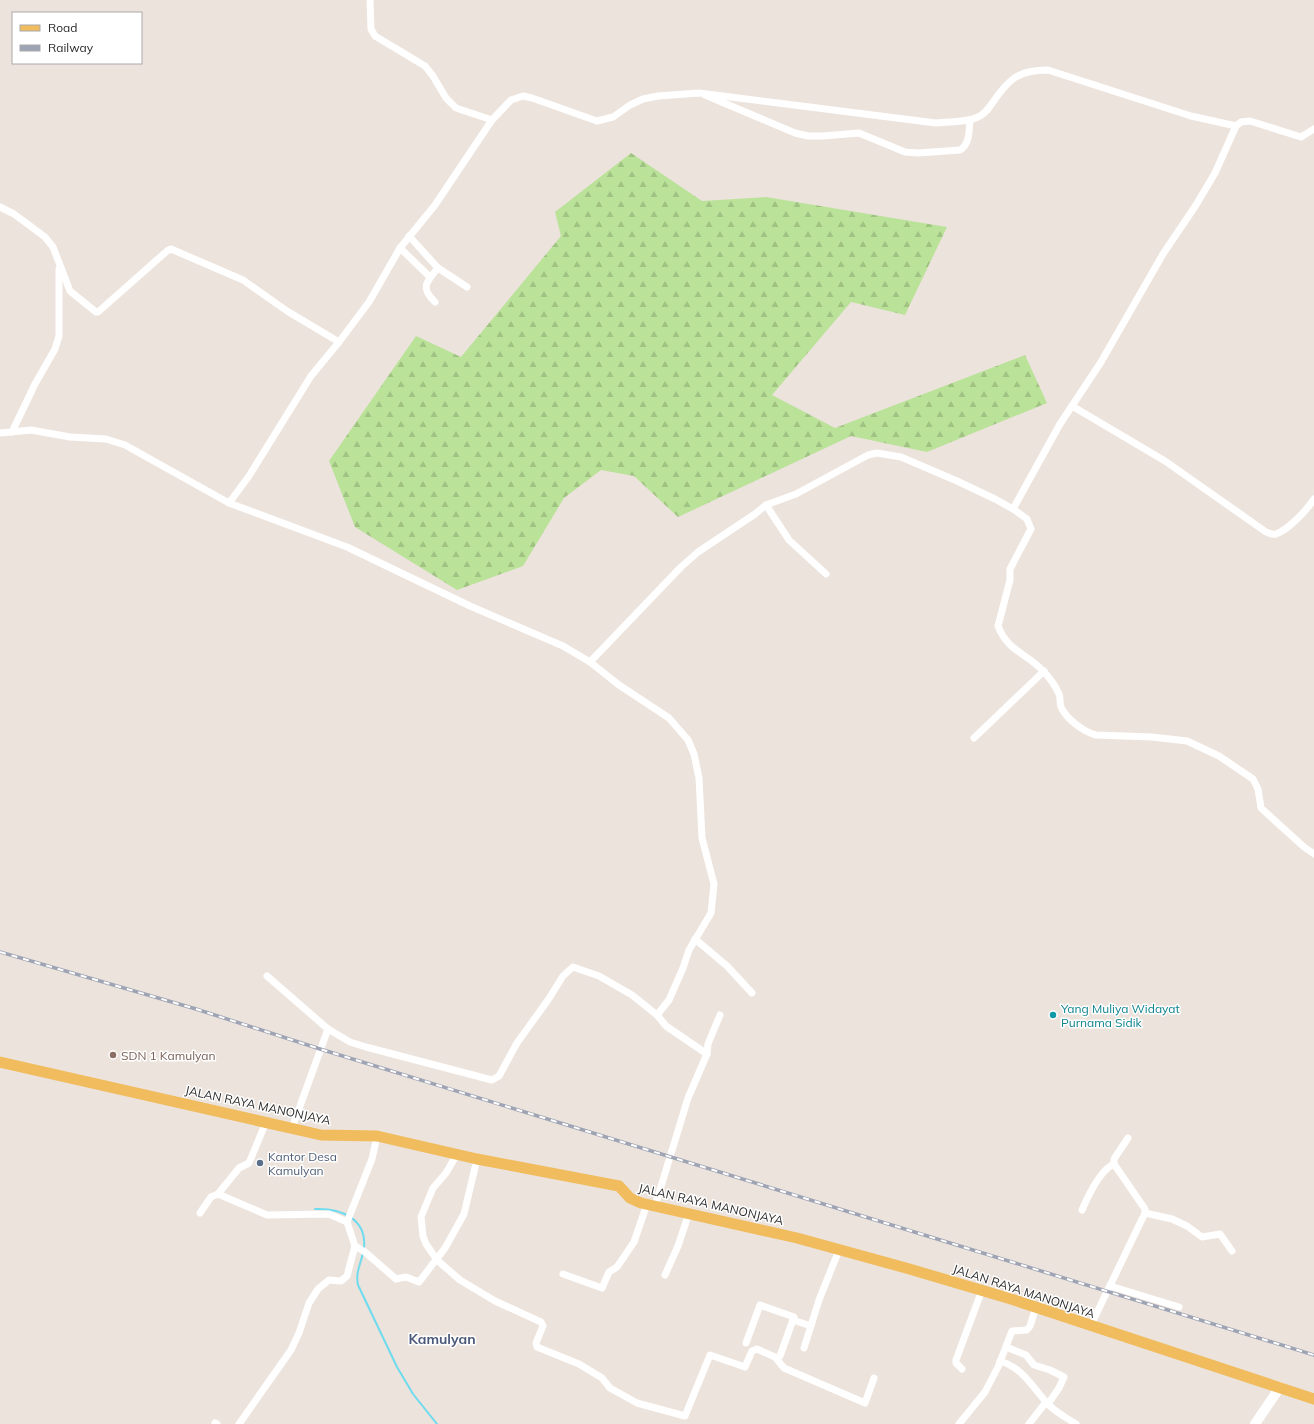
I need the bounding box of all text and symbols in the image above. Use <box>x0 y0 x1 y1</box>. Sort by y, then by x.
legend <box>12 12 142 64</box>
text: Road <box>48 20 77 35</box>
text: Railway <box>48 40 94 55</box>
place label: Yang Muliya Widayat Purnama Sidik <box>1060 1001 1180 1030</box>
marker: Yang Muliya Widayat Purnama Sidik <box>1048 1010 1058 1020</box>
place label: SDN 1 Kamulyan <box>121 1048 215 1063</box>
marker: SDN 1 Kamulyan <box>108 1050 118 1060</box>
street label: JALAN RAYA MANONJAYA <box>184 1082 332 1128</box>
place label: Kantor Desa Kamulyan <box>268 1149 337 1178</box>
marker: Kantor Desa Kamulyan <box>255 1158 265 1168</box>
street label: JALAN RAYA MANONJAYA <box>637 1180 785 1228</box>
street label: JALAN RAYA MANONJAYA <box>951 1261 1097 1321</box>
district label: Kamulyan <box>408 1330 476 1348</box>

